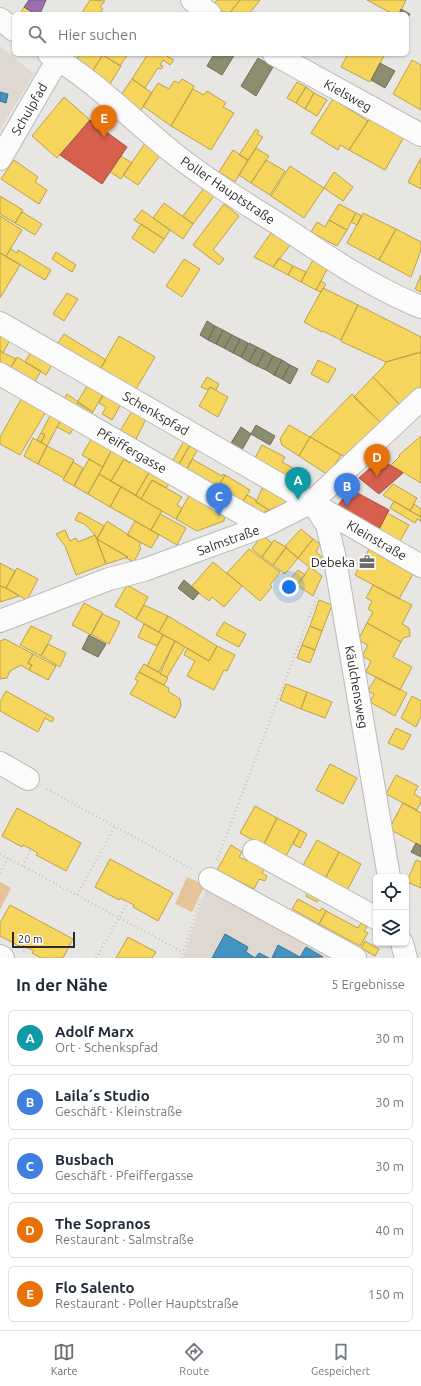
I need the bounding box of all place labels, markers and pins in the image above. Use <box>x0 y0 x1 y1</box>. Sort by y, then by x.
pin: E <box>91 105 117 138</box>
pin: D <box>364 444 390 477</box>
pin: A <box>285 467 311 500</box>
pin: B <box>334 473 360 506</box>
pin: C <box>206 483 232 516</box>
office icon: Debeka <box>358 553 376 571</box>
place label: Debeka <box>311 555 355 569</box>

